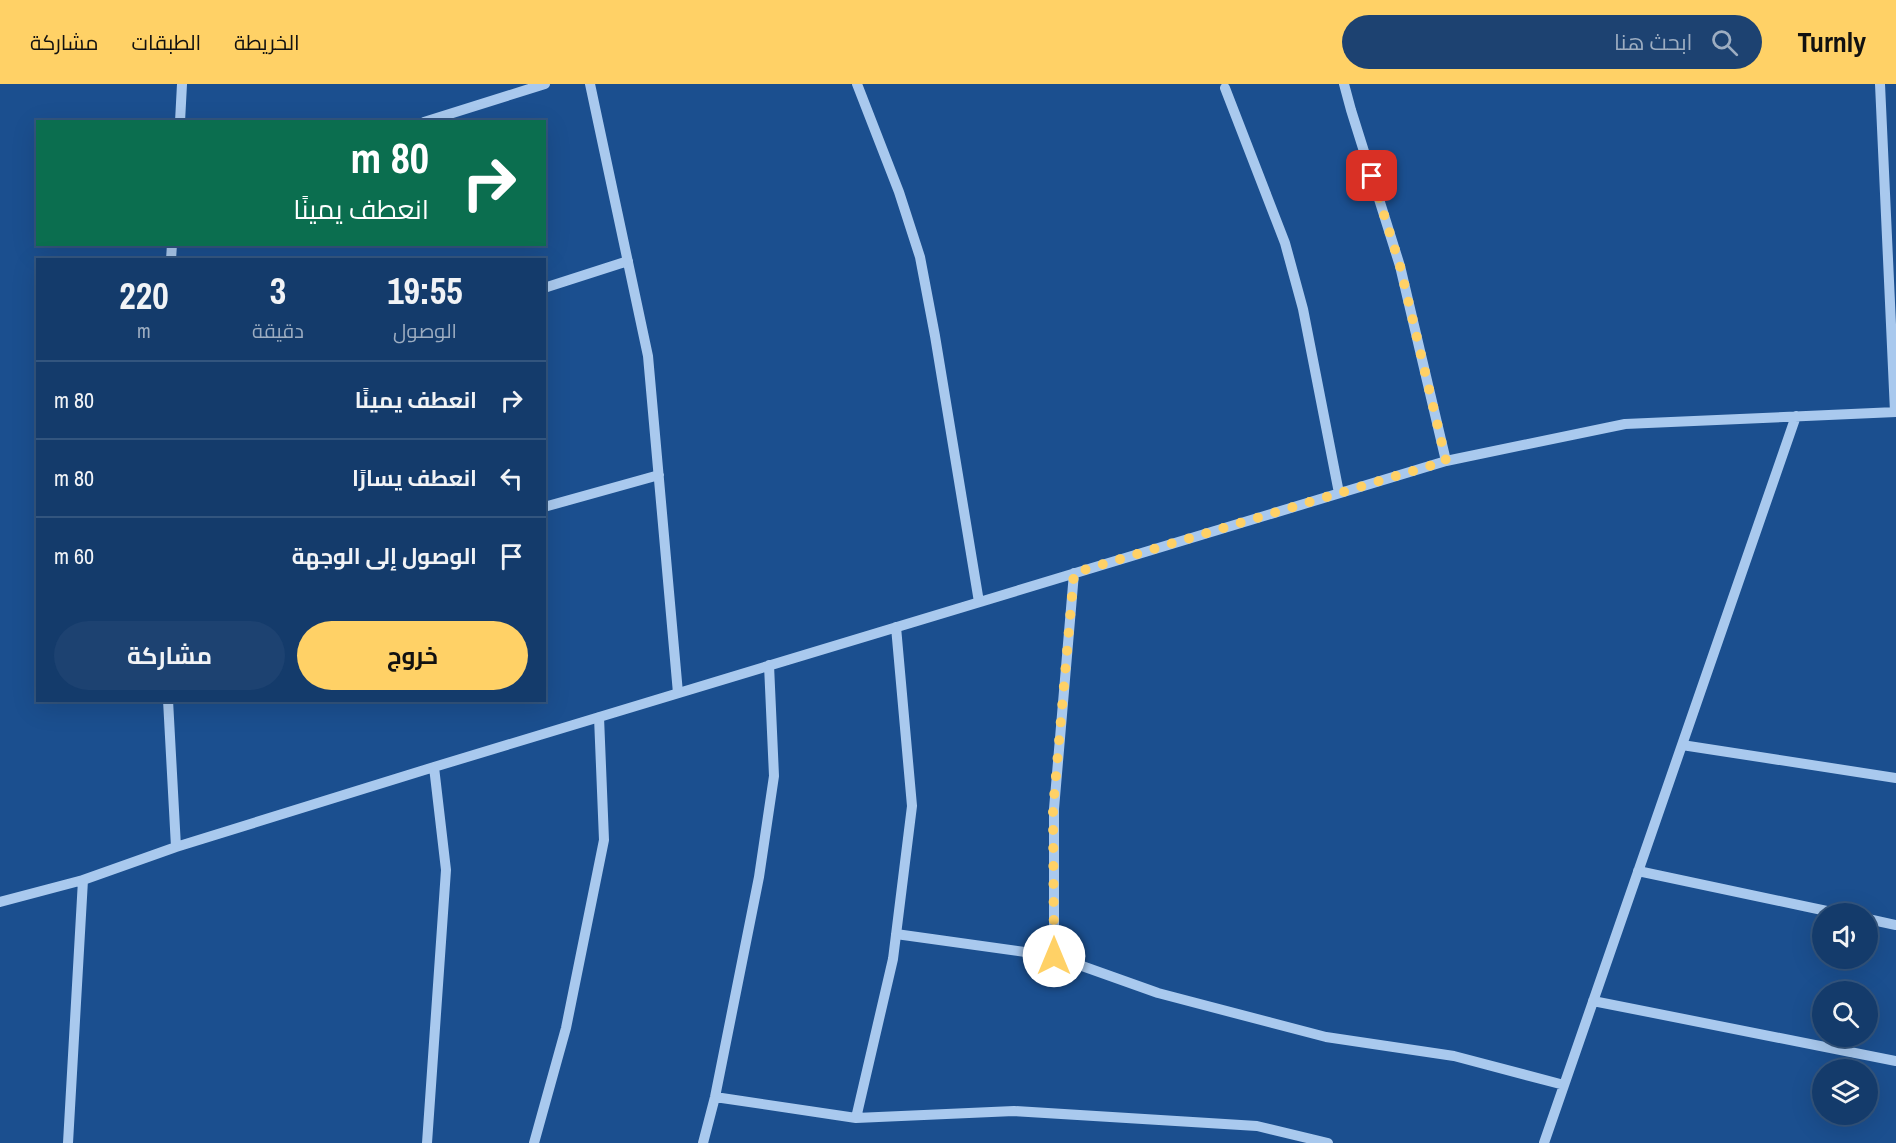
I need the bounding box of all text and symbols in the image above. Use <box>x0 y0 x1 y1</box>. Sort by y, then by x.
search box <box>1342 15 1762 69</box>
text: Turnly <box>1798 23 1866 61</box>
icon: search <box>1708 26 1741 59</box>
text: ابحث هنا <box>1614 27 1693 57</box>
text: مشاركة <box>30 28 99 57</box>
text: الطبقات <box>132 28 201 57</box>
text: الخريطة <box>234 28 300 57</box>
text: 80 m <box>350 130 429 186</box>
icon: right <box>450 144 528 222</box>
pin <box>1346 150 1397 201</box>
icon: arrive <box>1355 159 1388 192</box>
text: انعطف يمينًا <box>293 191 429 227</box>
text: 3 <box>270 267 286 315</box>
text: 19:55 <box>387 267 463 315</box>
text: 220 <box>119 272 169 320</box>
text: m <box>137 317 151 344</box>
text: دقيقة <box>252 317 304 344</box>
text: الوصول <box>393 317 457 344</box>
icon: right <box>495 384 528 417</box>
text: 80 m <box>54 385 94 415</box>
text: انعطف يمينًا <box>355 385 477 415</box>
icon: left <box>495 462 528 495</box>
text: 80 m <box>54 463 94 493</box>
text: انعطف يسارًا <box>352 463 477 493</box>
icon: arrive <box>495 540 528 573</box>
text: 60 m <box>54 541 94 571</box>
text: الوصول إلى الوجهة <box>292 541 477 571</box>
button: مشاركة <box>54 621 285 690</box>
button: خروج <box>297 621 528 690</box>
map controls <box>1812 903 1878 1125</box>
button: sound <box>1812 903 1878 969</box>
position arrow <box>1022 924 1086 988</box>
button: search <box>1812 981 1878 1047</box>
button: layers <box>1812 1059 1878 1125</box>

